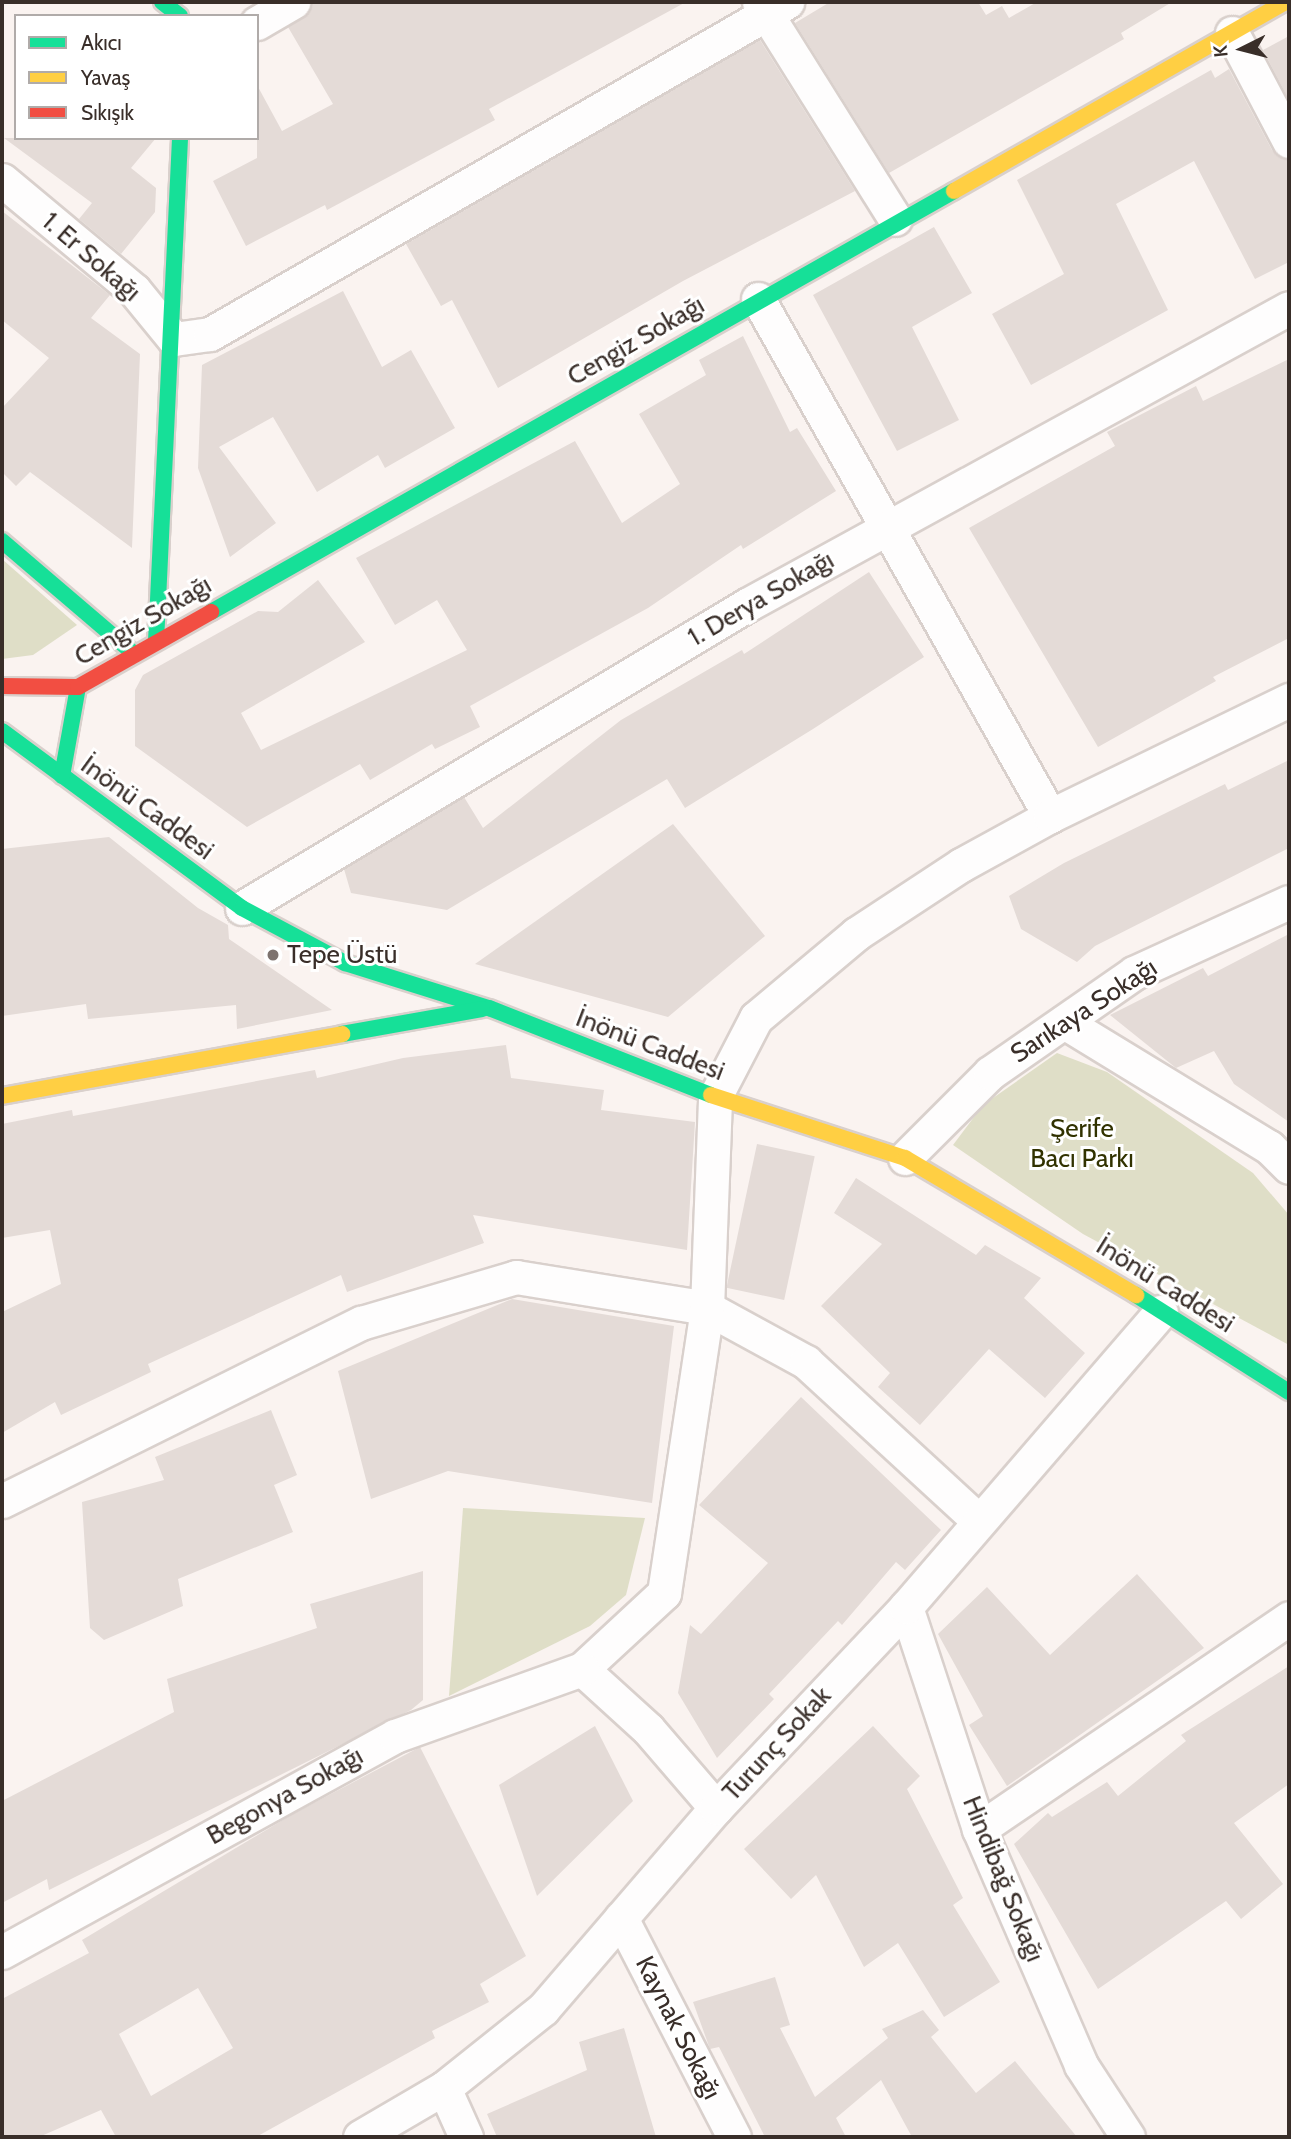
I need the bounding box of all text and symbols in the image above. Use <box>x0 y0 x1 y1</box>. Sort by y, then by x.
legend <box>14 14 259 140</box>
north arrow <box>1207 14 1277 84</box>
text: Akıcı <box>81 30 122 55</box>
text: K <box>1209 44 1233 58</box>
text: Yavaş <box>81 65 130 90</box>
text: Sıkışık <box>81 100 134 125</box>
street label: 1. Er Sokağı <box>36 206 146 308</box>
street label: Cengiz Sokağı <box>562 289 710 393</box>
street label: 1. Derya Sokağı <box>683 545 839 653</box>
street label: Cengiz Sokağı <box>69 569 217 673</box>
street label: İnönü Caddesi <box>75 749 219 867</box>
place label: Tepe Üstü <box>287 939 397 971</box>
marker: Tepe Üstü <box>265 947 281 963</box>
street label: Sarıkaya Sokağı <box>1005 952 1163 1070</box>
street label: İnönü Caddesi <box>571 1002 729 1088</box>
park label: Şerife Bacı Parkı <box>1030 1113 1134 1174</box>
street label: İnönü Caddesi <box>1090 1230 1240 1340</box>
street label: Turunç Sokak <box>716 1681 838 1807</box>
street label: Begonya Sokağı <box>202 1740 368 1852</box>
street label: Hindibağ Sokağı <box>956 1792 1050 1966</box>
street label: Kaynak Sokağı <box>629 1951 727 2105</box>

